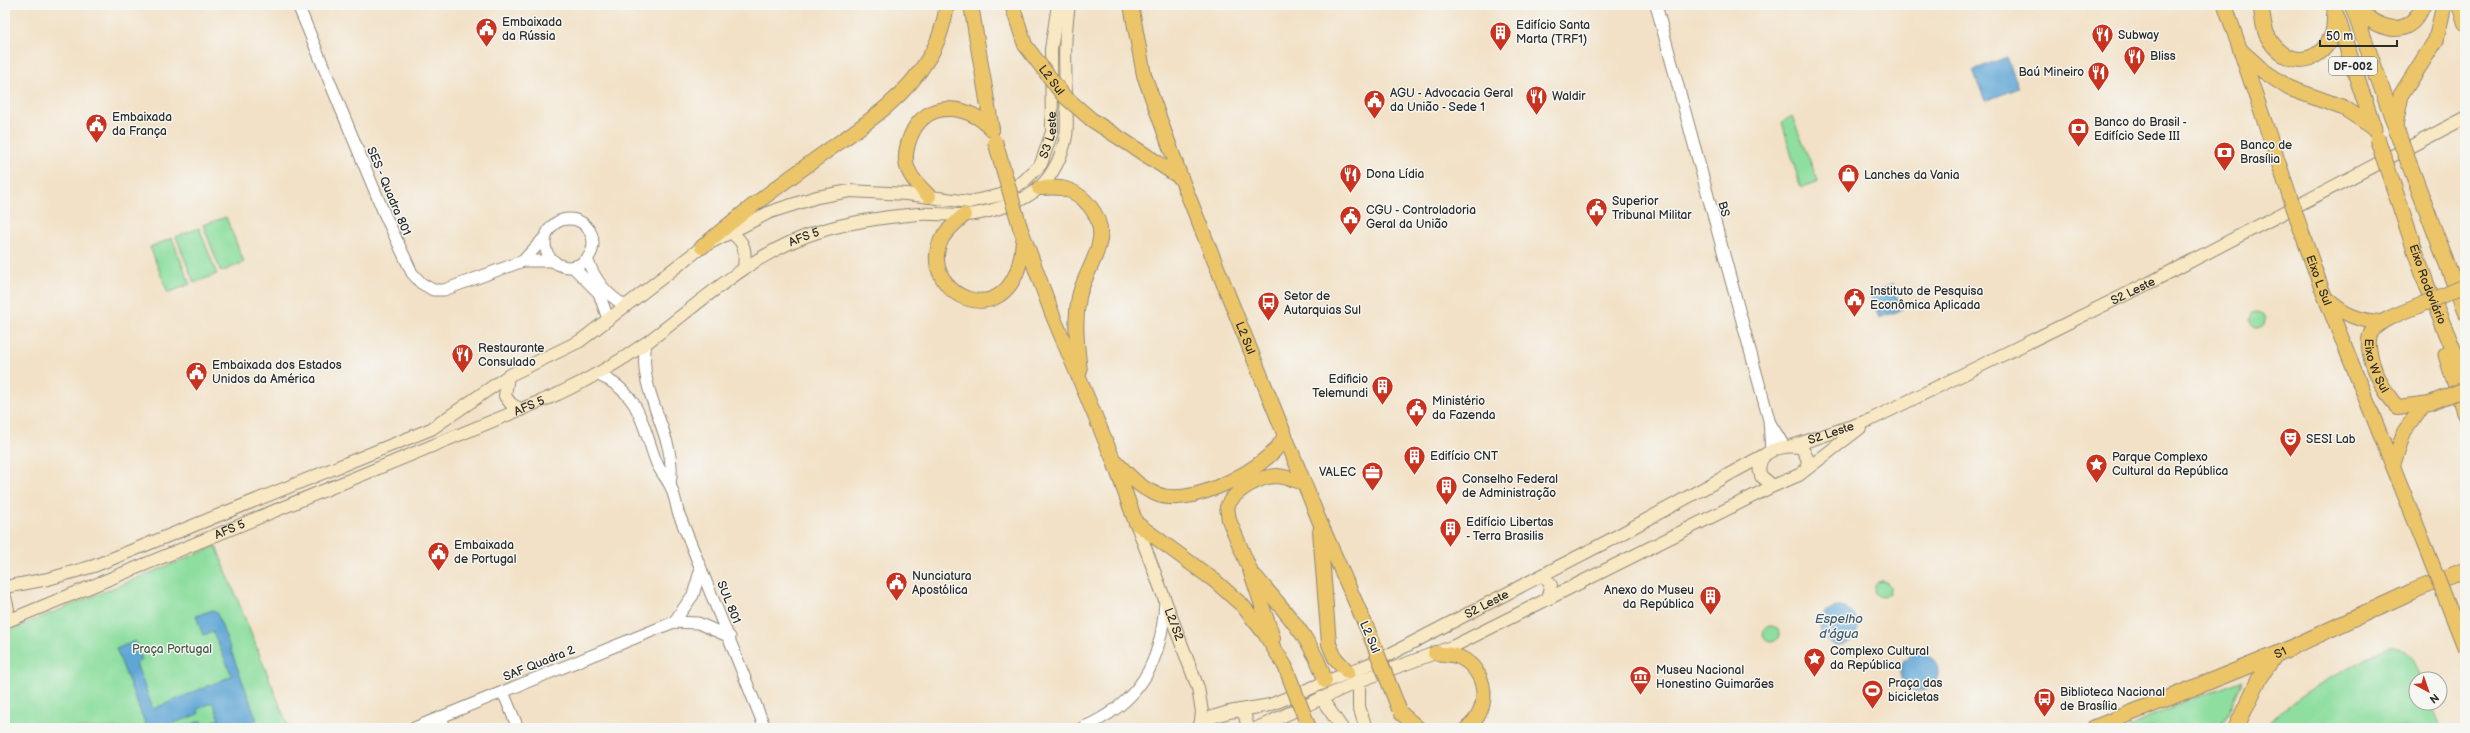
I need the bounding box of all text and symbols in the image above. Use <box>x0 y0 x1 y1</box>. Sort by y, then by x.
place label: Embaixada da Rússia <box>502 15 562 44</box>
public building icon: Embaixada da Rússia <box>474 16 500 49</box>
place label: Edifício Santa Marta (TRF1) <box>1516 18 1590 47</box>
building icon: Edifício Santa Marta (TRF1) <box>1488 19 1514 52</box>
restaurant icon: Subway <box>2089 22 2115 55</box>
scale bar <box>2320 22 2397 48</box>
place label: Subway <box>2118 28 2159 43</box>
text: 50 m <box>2326 29 2353 44</box>
restaurant icon: Bliss <box>2121 43 2147 76</box>
place label: Bliss <box>2150 49 2176 64</box>
road number: DF-002 <box>2329 57 2377 75</box>
restaurant icon: Baú Mineiro <box>2086 59 2112 92</box>
street label: L2 Sul <box>1035 62 1067 98</box>
place label: Baú Mineiro <box>2018 65 2084 80</box>
restaurant icon: Waldir <box>1524 83 1550 116</box>
place label: AGU - Advocacia Geral da União - Sede 1 <box>1390 86 1513 115</box>
public building icon: AGU - Advocacia Geral da União - Sede 1 <box>1361 87 1387 120</box>
place label: Waldir <box>1552 89 1586 104</box>
place label: Embaixada da França <box>112 110 172 139</box>
public building icon: Embaixada da França <box>83 111 109 144</box>
street label: S3 Leste <box>1036 111 1060 160</box>
place label: Banco do Brasil - Edifício Sede III <box>2094 115 2187 144</box>
bank icon: Banco do Brasil - Edifício Sede III <box>2065 116 2091 149</box>
place label: Banco de Brasília <box>2240 138 2292 167</box>
bank icon: Banco de Brasília <box>2211 139 2237 172</box>
street label: SES - Quadra 801 <box>363 145 414 238</box>
restaurant icon: Dona Lídia <box>1338 161 1364 194</box>
shop icon: Lanches da Vania <box>1836 162 1862 195</box>
place label: Dona Lídia <box>1366 167 1425 182</box>
place label: Lanches da Vania <box>1864 168 1960 183</box>
place label: Superior Tribunal Militar <box>1612 194 1692 223</box>
public building icon: Superior Tribunal Militar <box>1584 195 1610 228</box>
street label: BS <box>1714 200 1733 219</box>
place label: CGU - Controladoria Geral da União <box>1366 203 1476 232</box>
public building icon: CGU - Controladoria Geral da União <box>1337 204 1363 237</box>
street label: AFS 5 <box>786 225 821 250</box>
street label: Eixo Rodoviário <box>2406 242 2449 327</box>
street label: Eixo L Sul <box>2302 253 2335 308</box>
street label: S2 Leste <box>2108 274 2158 309</box>
place label: Instituto de Pesquisa Econômica Aplicada <box>1870 284 1983 313</box>
public building icon: Instituto de Pesquisa Econômica Aplicada <box>1842 285 1868 318</box>
place label: Setor de Autarquias Sul <box>1284 289 1361 318</box>
bus stop icon: Setor de Autarquias Sul <box>1256 290 1282 323</box>
street label: L2 Sul <box>1232 320 1258 356</box>
street label: Eixo W Sul <box>2361 338 2392 396</box>
place label: Restaurante Consulado <box>478 341 544 370</box>
restaurant icon: Restaurante Consulado <box>449 342 475 375</box>
place label: Embaixada dos Estados Unidos da América <box>212 358 342 387</box>
public building icon: Embaixada dos Estados Unidos da América <box>184 359 210 392</box>
place label: Edificio Telemundi <box>1312 372 1368 401</box>
building icon: Edificio Telemundi <box>1370 373 1396 406</box>
street label: AFS 5 <box>512 393 547 419</box>
place label: Ministério da Fazenda <box>1432 394 1496 423</box>
public building icon: Ministério da Fazenda <box>1404 395 1430 428</box>
street label: S2 Leste <box>1806 419 1856 448</box>
theatre icon: SESI Lab <box>2277 426 2303 459</box>
place label: SESI Lab <box>2306 432 2356 447</box>
building icon: Edifício CNT <box>1402 443 1428 476</box>
place label: Edifício CNT <box>1430 449 1499 464</box>
place label: Parque Complexo Cultural da República <box>2112 450 2229 479</box>
place icon: Parque Complexo Cultural da República <box>2084 451 2110 484</box>
office icon: VALEC <box>1359 459 1385 492</box>
place label: VALEC <box>1319 465 1356 480</box>
place label: Conselho Federal de Administração <box>1462 472 1558 501</box>
building icon: Conselho Federal de Administração <box>1434 473 1460 506</box>
place label: Edifício Libertas - Terra Brasilis <box>1466 515 1554 544</box>
building icon: Edifício Libertas - Terra Brasilis <box>1437 516 1463 549</box>
street label: AFS 5 <box>212 517 248 543</box>
place label: Embaixada de Portugal <box>454 538 516 567</box>
public building icon: Embaixada de Portugal <box>425 539 451 572</box>
place label: Nunciatura Apostólica <box>912 569 972 598</box>
public building icon: Nunciatura Apostólica <box>884 570 910 603</box>
street label: SUL 801 <box>713 579 744 626</box>
place label: Anexo do Museu da República <box>1604 583 1694 612</box>
building icon: Anexo do Museu da República <box>1697 584 1723 617</box>
street label: S2 Leste <box>1462 587 1511 622</box>
street label: L2/S2 <box>1161 606 1186 643</box>
water label: Espelho d'água <box>1815 611 1863 642</box>
street label: L2 Sul <box>1356 619 1383 656</box>
park label: Praça Portugal <box>132 642 212 657</box>
street label: SAF Quadra 2 <box>501 642 577 685</box>
place label: Complexo Cultural da República <box>1830 644 1929 673</box>
street label: S1 <box>2272 644 2289 662</box>
place icon: Complexo Cultural da República <box>1802 645 1828 678</box>
place label: Museu Nacional Honestino Guimarães <box>1656 663 1774 692</box>
museum icon: Museu Nacional Honestino Guimarães <box>1627 664 1653 697</box>
north arrow <box>2408 671 2448 711</box>
place label: Praça das bicicletas <box>1888 676 1943 705</box>
sports icon: Praça das bicicletas <box>1859 677 1885 710</box>
place label: Biblioteca Nacional de Brasília <box>2060 685 2165 714</box>
bus stop icon: Biblioteca Nacional de Brasília <box>2031 686 2057 719</box>
text: N <box>2427 691 2441 706</box>

